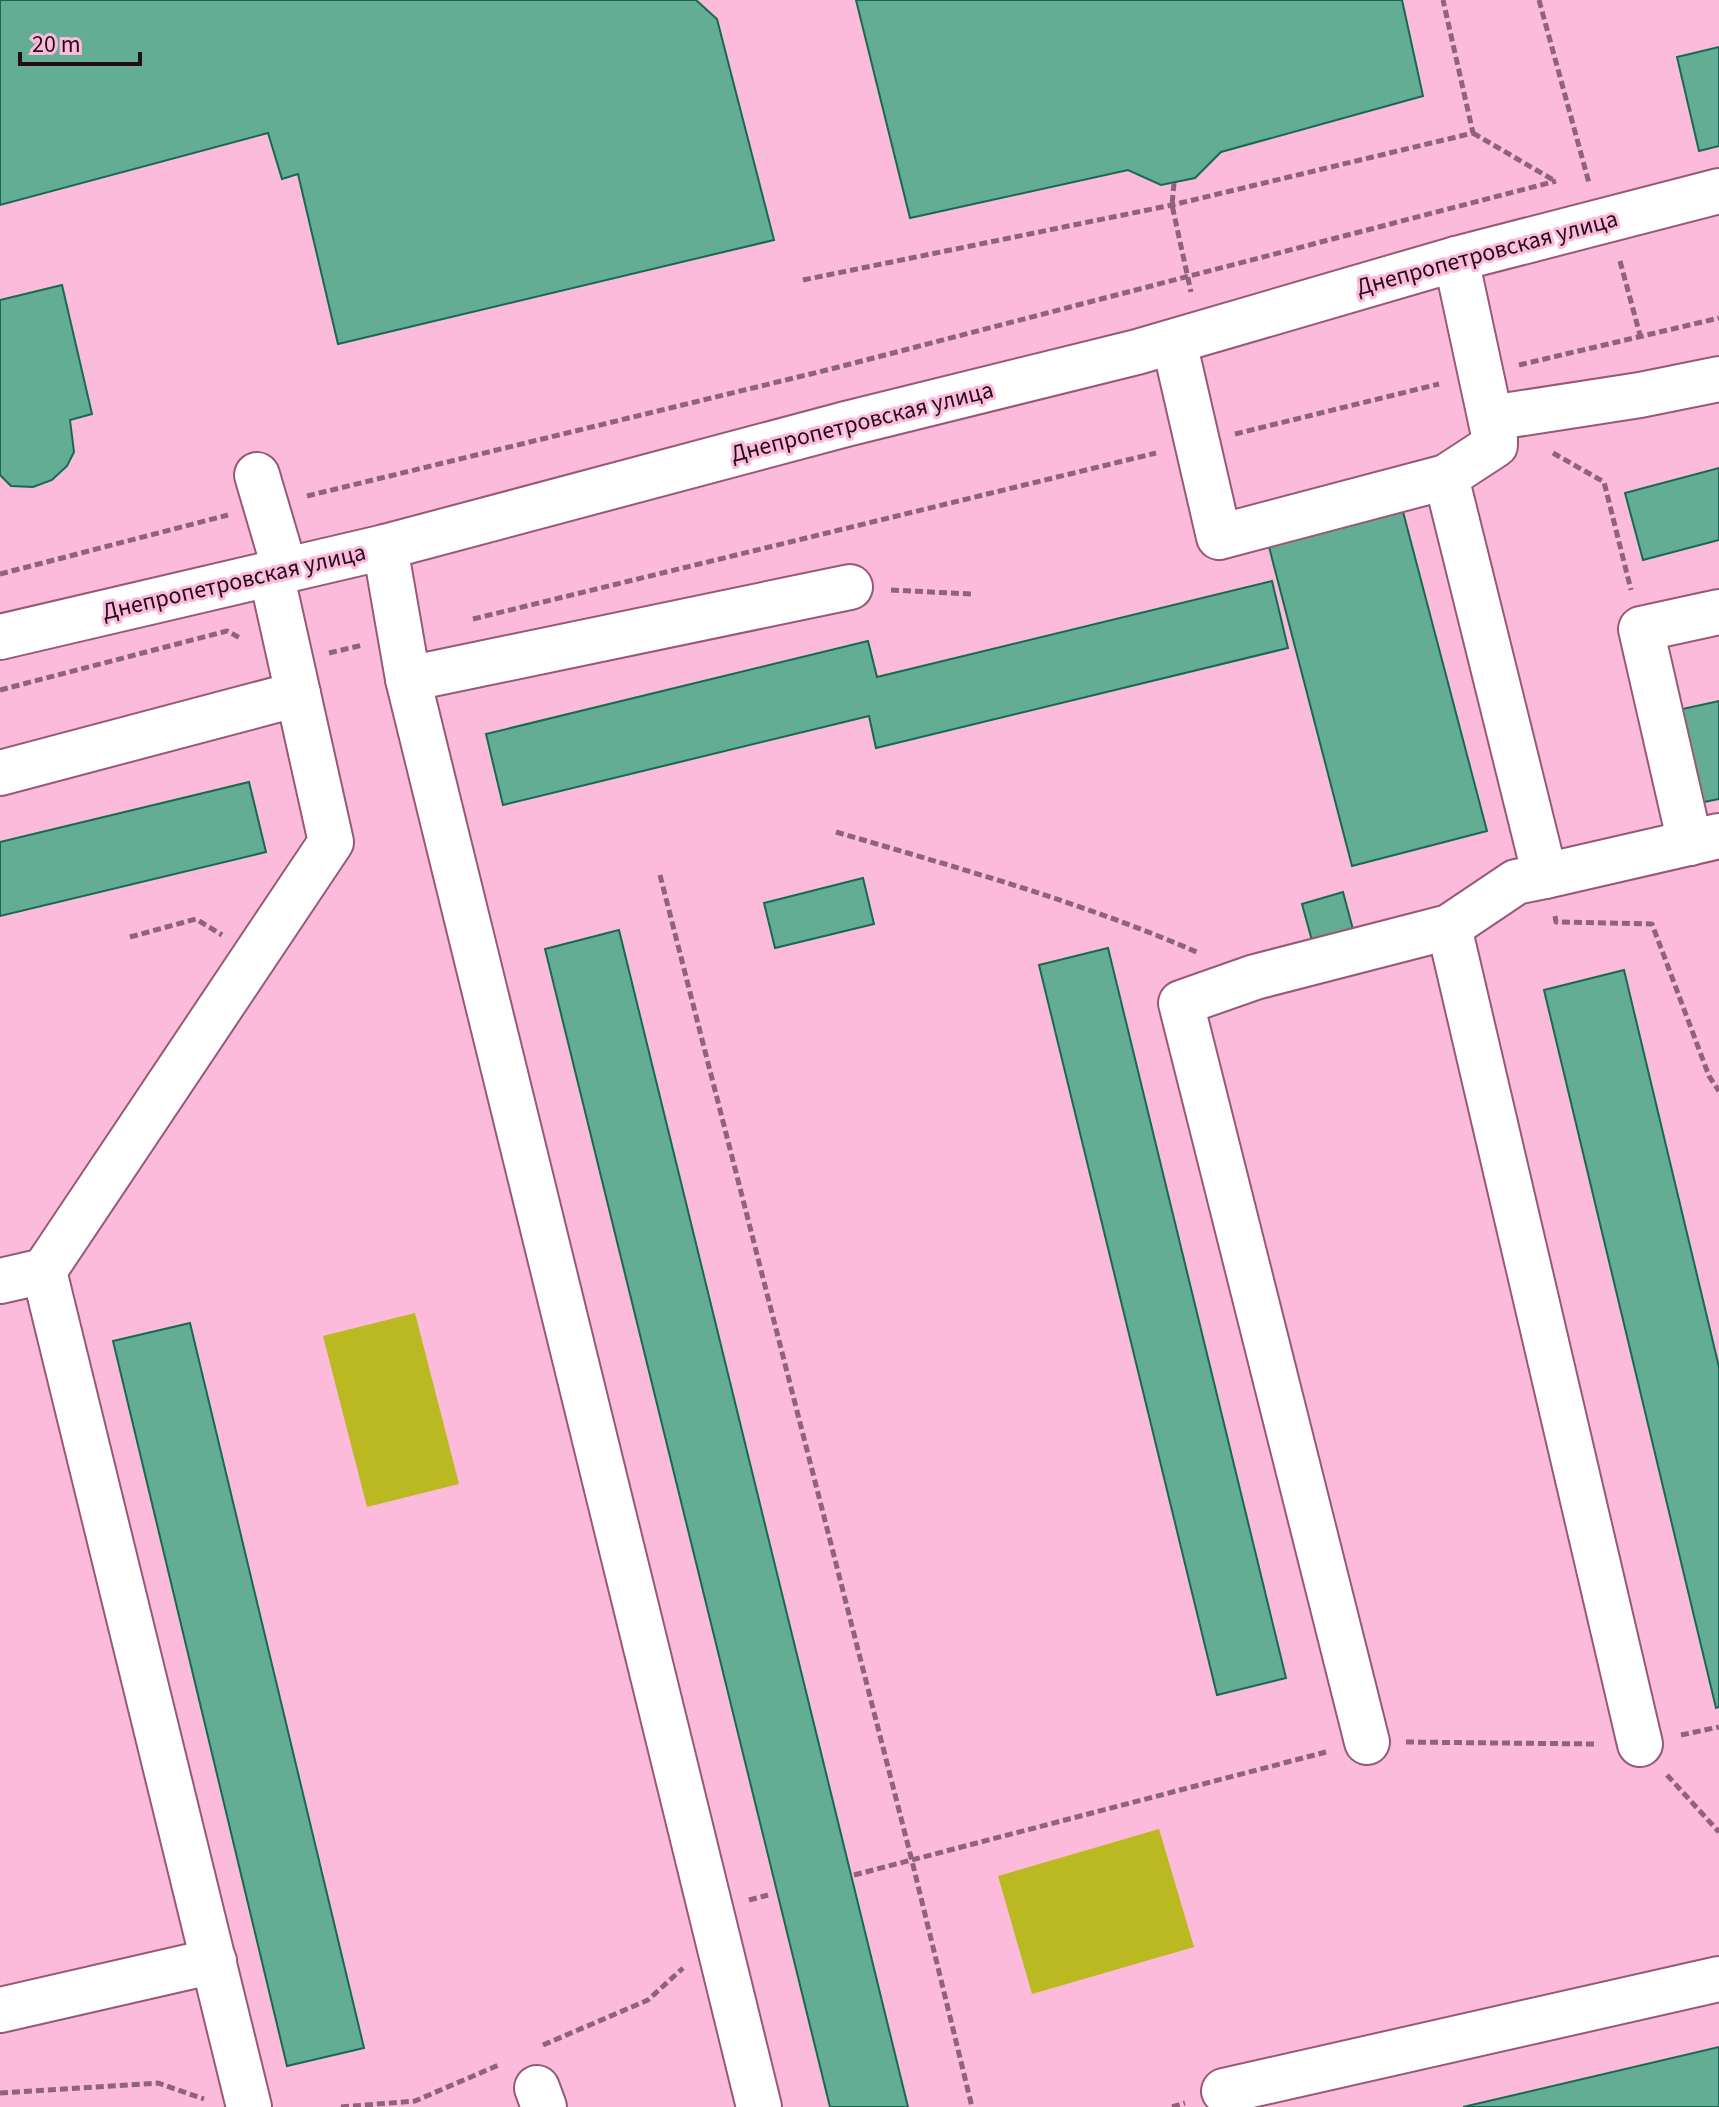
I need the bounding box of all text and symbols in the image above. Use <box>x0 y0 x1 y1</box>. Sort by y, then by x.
scale bar <box>20 16 140 66</box>
text: 20 m <box>32 27 81 62</box>
street label: Днепропетровская улица <box>1352 201 1622 305</box>
street label: Днепропетровская улица <box>727 372 997 472</box>
street label: Днепропетровская улица <box>99 535 369 629</box>

